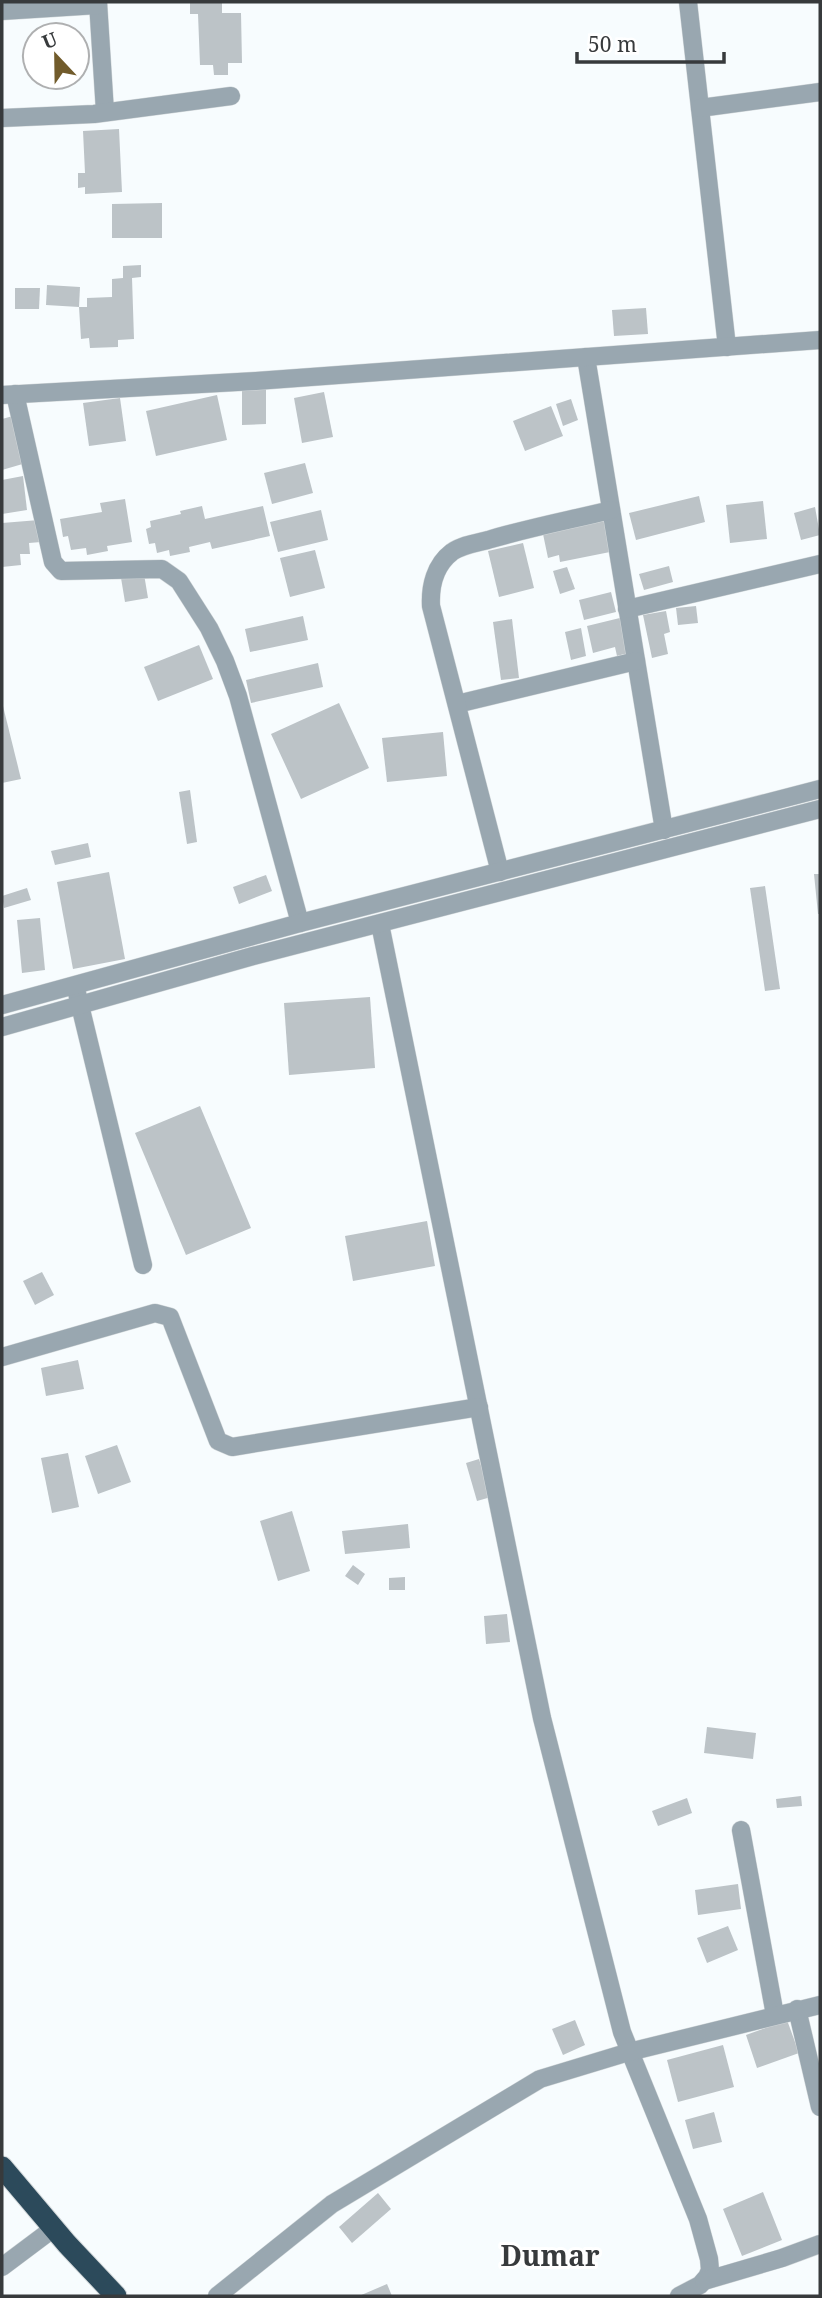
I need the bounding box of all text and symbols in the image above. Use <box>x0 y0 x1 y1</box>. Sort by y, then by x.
north arrow <box>21 21 91 91</box>
scale bar <box>577 21 724 65</box>
text: U <box>38 26 61 55</box>
text: 50 m <box>588 30 637 58</box>
district label: Dumar <box>500 2236 600 2274</box>

